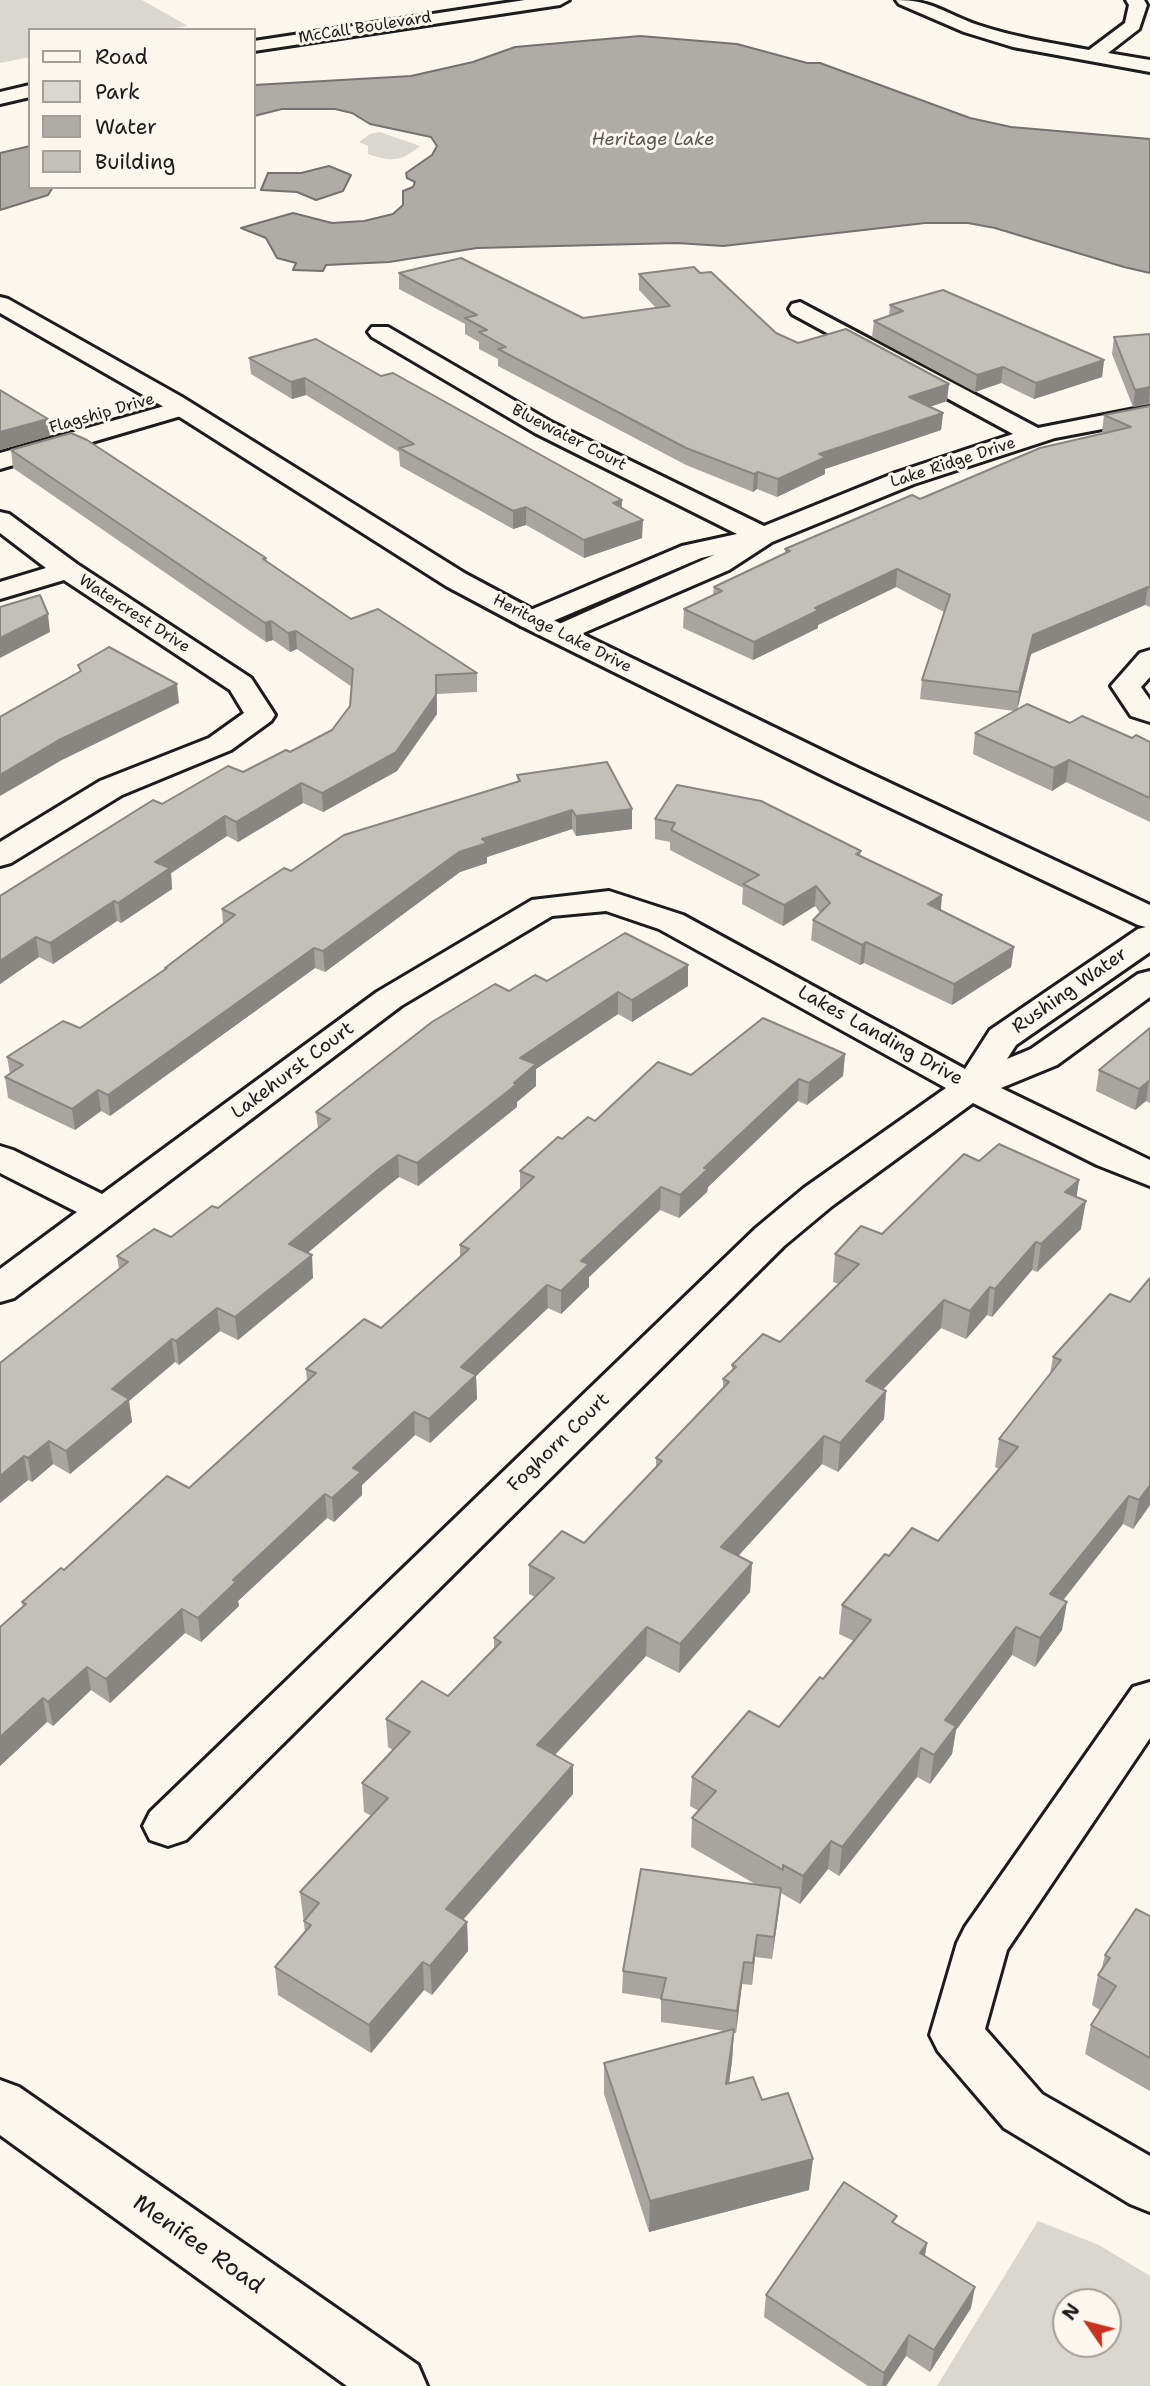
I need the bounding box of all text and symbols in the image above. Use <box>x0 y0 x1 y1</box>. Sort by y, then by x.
street label: McCall Boulevard <box>297 8 433 48</box>
legend <box>28 28 256 189</box>
text: Road <box>95 43 148 71</box>
text: Park <box>95 78 140 106</box>
text: Water <box>95 113 157 141</box>
water label: Heritage Lake <box>592 129 714 151</box>
text: Building <box>95 148 175 176</box>
street label: Flagship Drive <box>47 390 157 438</box>
street label: Bluewater Court <box>508 401 630 475</box>
street label: Lake Ridge Drive <box>888 434 1018 492</box>
street label: Watercrest Drive <box>75 571 193 657</box>
street label: Heritage Lake Drive <box>489 591 635 677</box>
street label: Rushing Water <box>1008 943 1132 1039</box>
street label: Lakes Landing Drive <box>793 981 967 1091</box>
street label: Lakehurst Court <box>227 1018 359 1124</box>
street label: Foghorn Court <box>503 1389 615 1497</box>
street label: Menifee Road <box>127 2190 269 2300</box>
north arrow <box>1052 2288 1122 2358</box>
text: N <box>1056 2298 1086 2325</box>

